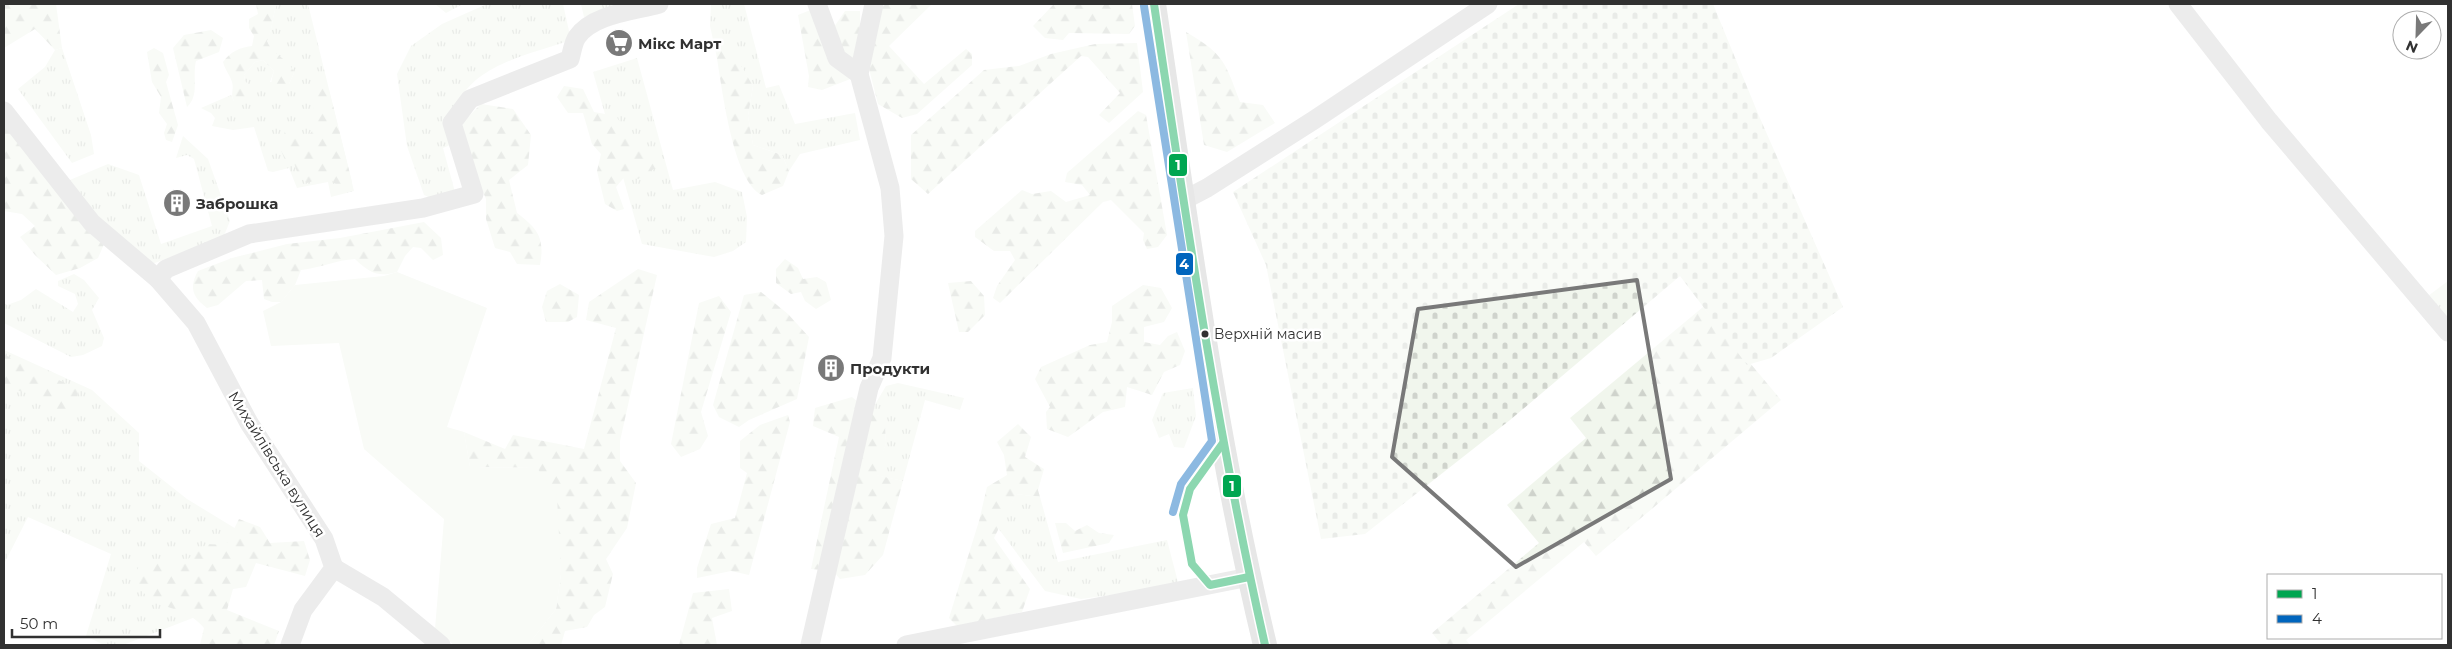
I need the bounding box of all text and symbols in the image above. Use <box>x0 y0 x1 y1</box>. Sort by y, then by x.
north arrow <box>2392 10 2442 60</box>
supermarket icon: Мікс Март <box>604 28 634 58</box>
place label: Мікс Март <box>638 34 721 53</box>
text: N <box>2403 36 2421 57</box>
line badge: 1 <box>1168 153 1188 177</box>
text: 1 <box>1175 156 1181 174</box>
building icon: Заброшка <box>162 188 192 218</box>
place label: Заброшка <box>195 194 278 213</box>
line badge: 4 <box>1175 252 1194 276</box>
text: 4 <box>1179 255 1189 273</box>
place label: Верхній масив <box>1214 325 1322 343</box>
marker: Верхній масив <box>1200 329 1210 339</box>
building icon: Продукти <box>816 353 846 383</box>
place label: Продукти <box>850 359 930 378</box>
street label: Михайлівська вулиця <box>224 387 330 541</box>
line badge: 1 <box>1222 474 1242 498</box>
text: 1 <box>1229 477 1235 495</box>
legend <box>2267 574 2442 639</box>
text: 1 <box>2312 584 2317 603</box>
scale bar <box>12 606 160 638</box>
text: 4 <box>2312 609 2322 628</box>
text: 50 m <box>20 614 58 633</box>

